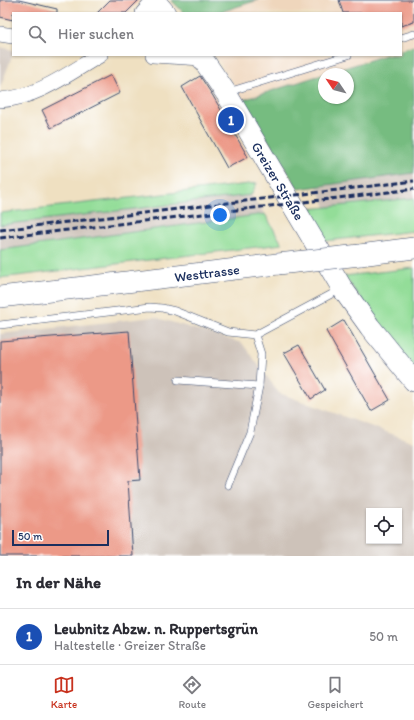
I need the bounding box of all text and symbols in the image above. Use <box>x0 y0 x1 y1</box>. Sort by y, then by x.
search box <box>12 12 402 56</box>
icon: search <box>26 23 48 45</box>
text: Hier suchen <box>58 25 134 43</box>
north arrow <box>318 68 354 104</box>
pin: 1 <box>218 105 244 135</box>
street label: Greizer Straße <box>248 139 308 224</box>
your location <box>210 205 230 225</box>
street label: Westtrasse <box>173 261 241 286</box>
map controls <box>366 508 402 544</box>
button: locate <box>366 508 402 544</box>
scale bar <box>12 528 109 547</box>
text: 50 m <box>18 530 42 543</box>
text: In der Nähe <box>16 572 101 592</box>
text: Leubnitz Abzw. n. Ruppertsgrün <box>54 620 258 638</box>
text: 1 <box>26 629 32 644</box>
text: 50 m <box>369 629 398 644</box>
text: Haltestelle · Greizer Straße <box>54 638 206 653</box>
tab: Karte <box>51 674 77 711</box>
tab: Route <box>179 674 206 711</box>
tab: Gespeichert <box>308 674 363 711</box>

